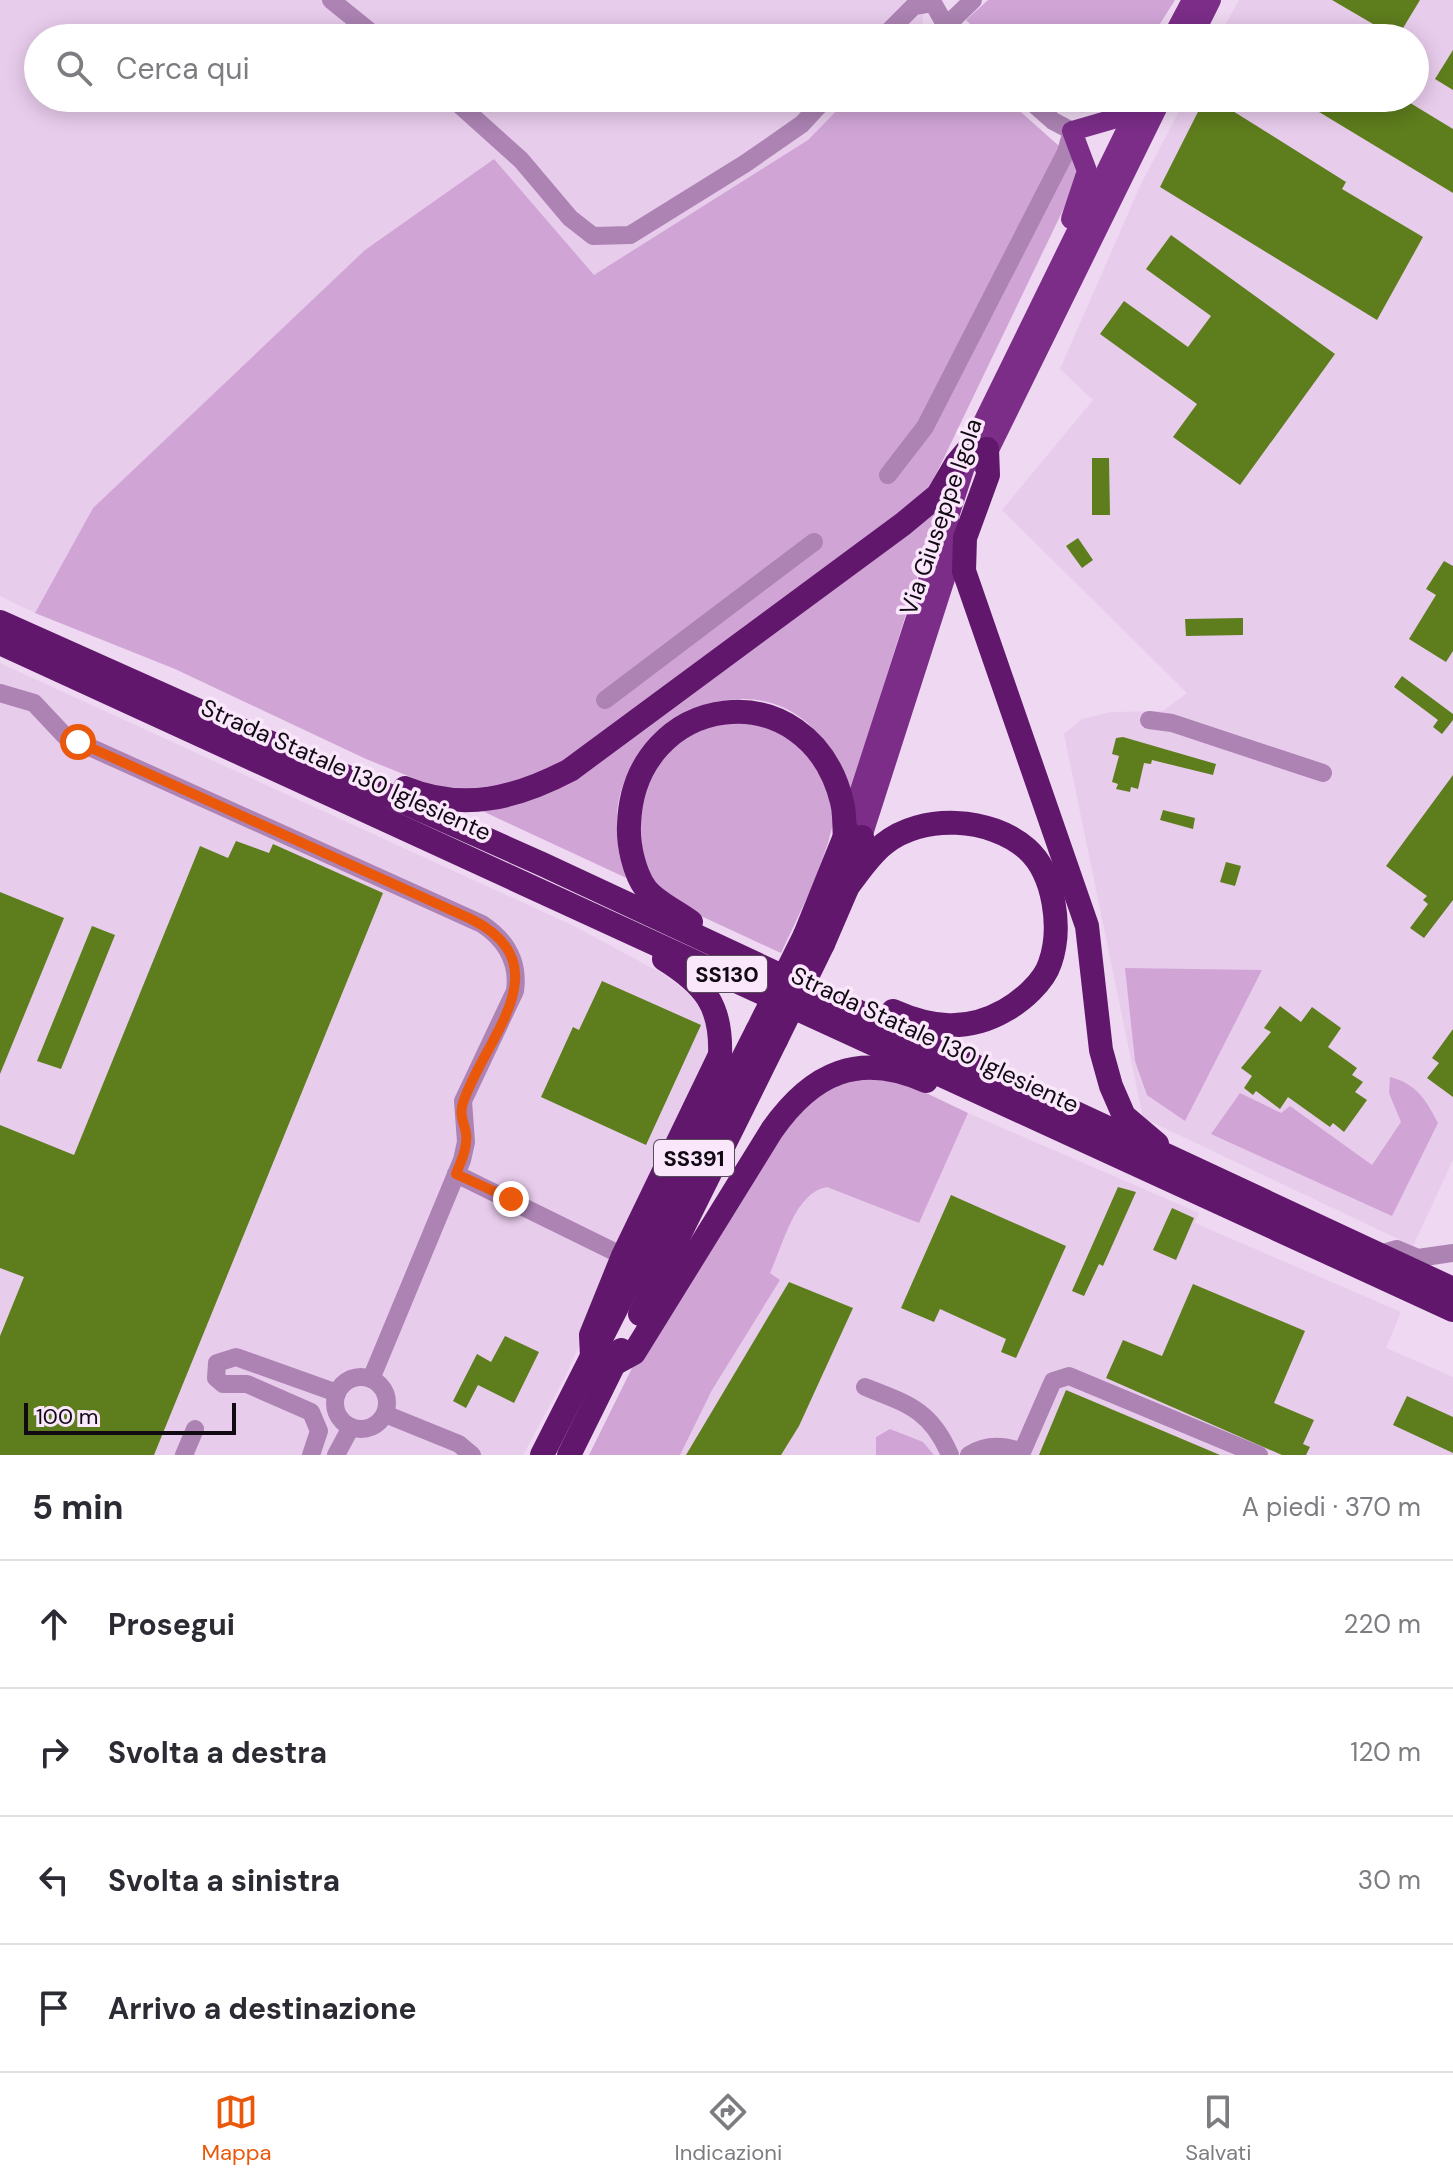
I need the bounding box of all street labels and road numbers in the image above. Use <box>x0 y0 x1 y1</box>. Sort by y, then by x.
street label: Via Giuseppe Igola <box>892 414 989 619</box>
street label: Strada Statale 130 Iglesiente <box>196 692 496 848</box>
road number: SS130 <box>687 956 767 992</box>
street label: Strada Statale 130 Iglesiente <box>786 959 1084 1120</box>
road number: SS391 <box>654 1140 734 1176</box>

